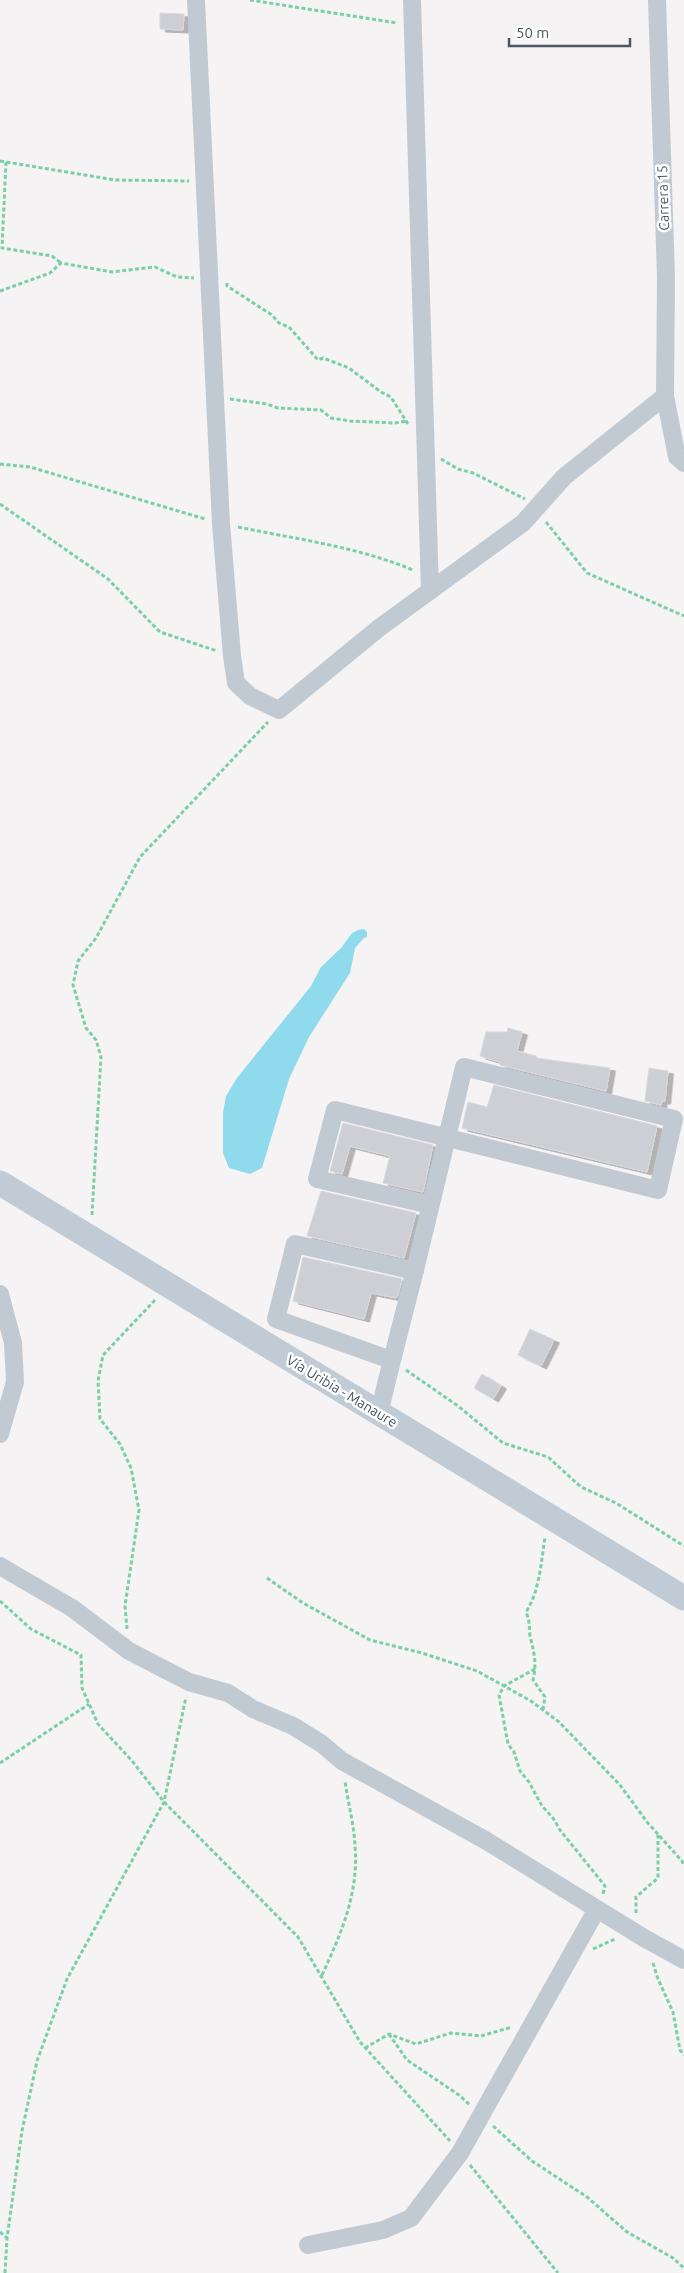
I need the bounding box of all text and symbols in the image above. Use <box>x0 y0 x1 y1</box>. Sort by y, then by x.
scale bar <box>509 15 630 47</box>
text: 50 m <box>516 24 549 41</box>
street label: Carrera 15 <box>654 165 672 231</box>
street label: Vía Uribia - Manaure <box>284 1352 400 1430</box>

